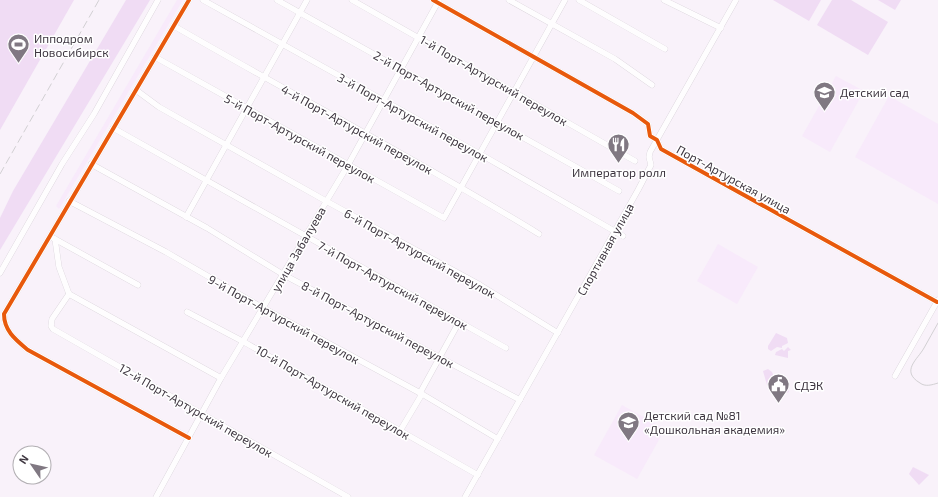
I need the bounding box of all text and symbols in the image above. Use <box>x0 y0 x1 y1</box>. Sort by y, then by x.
place label: Ипподром Новосибирск <box>34 31 109 59</box>
sports icon: Ипподром Новосибирск <box>5 32 31 65</box>
street label: 1-й Порт-Артурский переулок <box>417 32 571 129</box>
street label: 2-й Порт-Артурский переулок <box>371 48 527 144</box>
street label: 3-й Порт-Артурский переулок <box>335 70 491 166</box>
school or university icon: Детский сад <box>812 79 838 112</box>
street label: 4-й Порт-Артурский переулок <box>278 81 436 178</box>
place label: Детский сад <box>840 85 909 99</box>
street label: 5-й Порт-Артурский переулок <box>222 91 378 186</box>
restaurant icon: Император ролл <box>606 132 632 165</box>
street label: Порт-Артурская улица <box>674 142 793 217</box>
place label: Император ролл <box>572 165 666 179</box>
street label: Спортивная улица <box>574 200 637 298</box>
street label: улица Забалуева <box>268 204 329 294</box>
street label: 6-й Порт-Артурский переулок <box>342 206 498 302</box>
street label: 7-й Порт-Артурский переулок <box>315 238 471 333</box>
street label: 9-й Порт-Артурский переулок <box>206 272 362 368</box>
street label: 8-й Порт-Артурский переулок <box>299 278 457 371</box>
street label: 10-й Порт-Артурский переулок <box>253 342 413 443</box>
street label: 12-й Порт-Артурский переулок <box>116 360 276 461</box>
public building icon: СДЭК <box>766 372 792 405</box>
place label: СДЭК <box>794 378 823 392</box>
place label: Детский сад №81 «Дошкольная академия» <box>644 408 785 436</box>
school or university icon: Детский сад №81 «Дошкольная академия» <box>616 409 642 442</box>
north arrow <box>12 445 52 485</box>
text: N <box>16 452 31 466</box>

